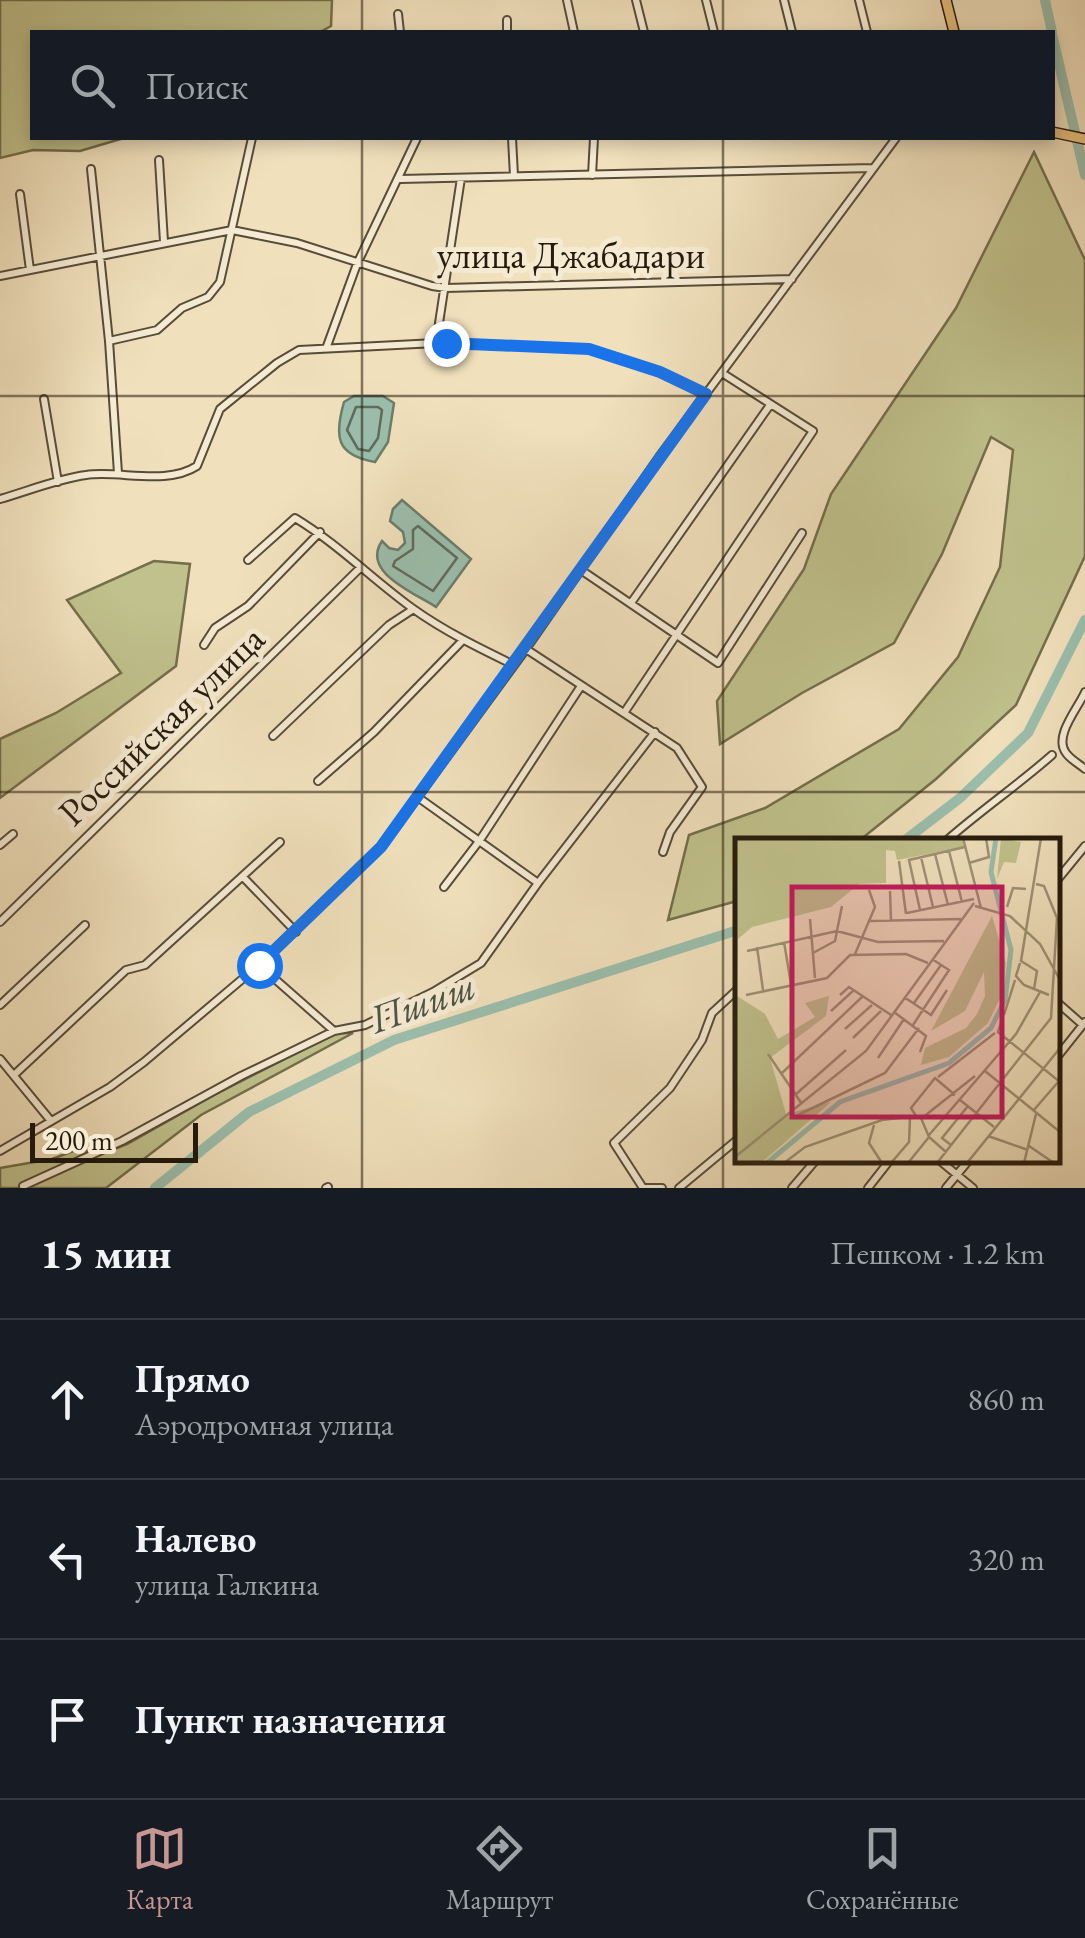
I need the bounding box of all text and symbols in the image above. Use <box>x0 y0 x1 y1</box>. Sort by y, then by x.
search box <box>30 30 1055 140</box>
icon: search <box>65 58 120 113</box>
text: Поиск <box>145 61 248 110</box>
street label: улица Джабадари <box>437 230 705 279</box>
route end <box>424 321 470 367</box>
street label: Российская улица <box>47 614 275 836</box>
inset map <box>735 838 1060 1163</box>
route start <box>237 943 283 989</box>
water label: Пшиш <box>361 959 482 1045</box>
scale bar <box>30 1118 198 1162</box>
text: 200 m <box>45 1122 113 1158</box>
text: 15 мин <box>40 1226 172 1281</box>
text: Пешком · 1.2 km <box>830 1232 1045 1274</box>
text: Прямо <box>135 1354 250 1403</box>
icon: ahead <box>40 1372 95 1427</box>
text: 860 m <box>968 1378 1045 1420</box>
text: Аэродромная улица <box>135 1403 393 1445</box>
text: Налево <box>135 1514 256 1563</box>
icon: left <box>40 1532 95 1587</box>
text: 320 m <box>968 1538 1045 1580</box>
text: улица Галкина <box>135 1563 319 1605</box>
icon: arrive <box>40 1692 95 1747</box>
text: Пункт назначения <box>135 1695 446 1744</box>
tab: Карта <box>126 1821 193 1917</box>
tab: Маршрут <box>446 1821 553 1917</box>
tab: Сохранённые <box>806 1821 959 1917</box>

